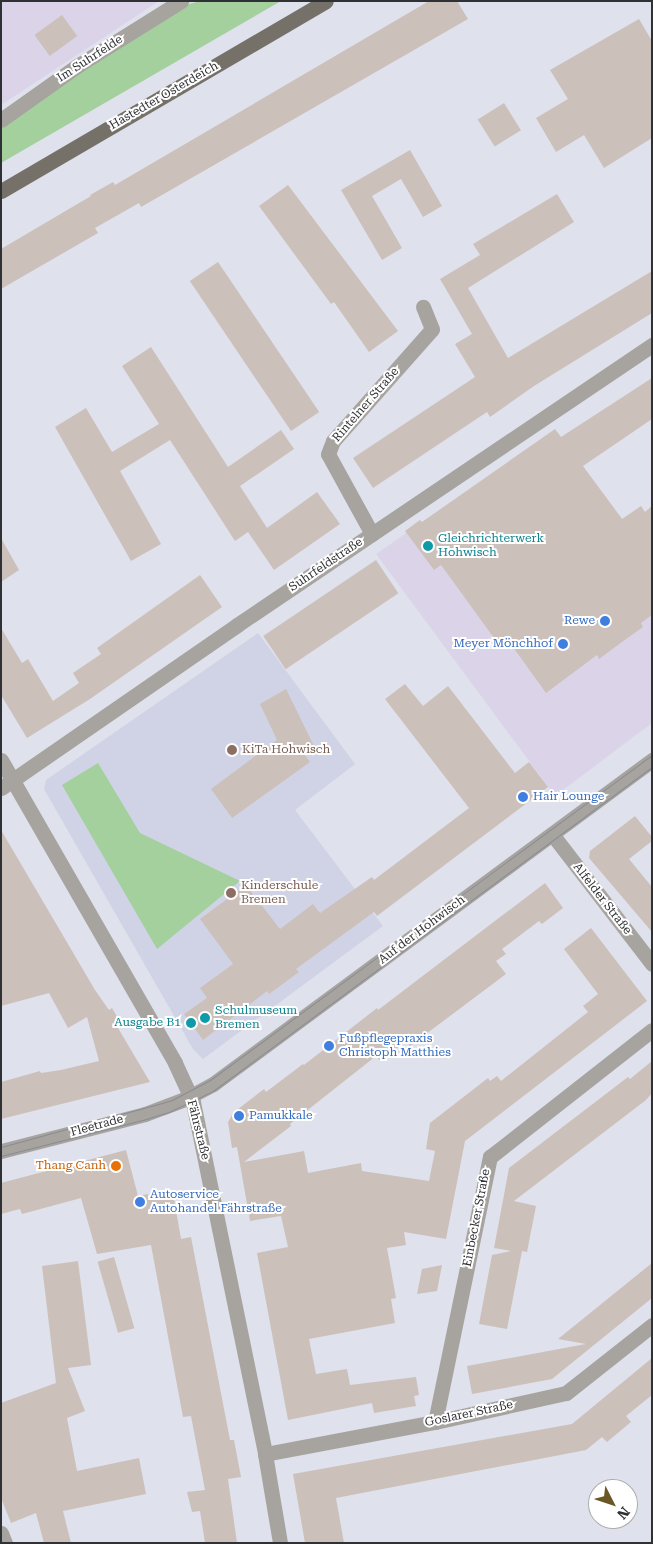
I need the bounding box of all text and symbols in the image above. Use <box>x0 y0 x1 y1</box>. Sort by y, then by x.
street label: Im Suhrfelde <box>55 32 125 86</box>
street label: Hastedter Osterdeich <box>107 59 221 133</box>
street label: Rintelner Straße <box>330 365 402 445</box>
place label: Gleichrichterwerk Hohwisch <box>438 532 544 560</box>
street label: Suhrfeldstraße <box>286 535 366 595</box>
marker: Gleichrichterwerk Hohwisch <box>422 540 434 552</box>
place label: Rewe <box>564 614 595 628</box>
marker: Rewe <box>599 615 611 627</box>
place label: Meyer Mönchhof <box>453 637 553 651</box>
marker: Meyer Mönchhof <box>557 638 569 650</box>
place label: KiTa Hohwisch <box>242 743 330 757</box>
marker: KiTa Hohwisch <box>226 744 238 756</box>
place label: Hair Lounge <box>533 790 604 804</box>
marker: Hair Lounge <box>517 791 529 803</box>
street label: Alfelder Straße <box>570 860 634 938</box>
place label: Kinderschule Bremen <box>241 879 318 907</box>
marker: Kinderschule Bremen <box>225 887 237 899</box>
street label: Auf der Hohwisch <box>376 893 468 967</box>
place label: Schulmuseum Bremen <box>215 1004 297 1032</box>
marker: Schulmuseum Bremen <box>199 1012 211 1024</box>
place label: Ausgabe B1 <box>114 1016 181 1030</box>
marker: Ausgabe B1 <box>185 1017 197 1029</box>
place label: Fußpflegepraxis Christoph Matthies <box>339 1032 451 1060</box>
marker: Fußpflegepraxis Christoph Matthies <box>323 1040 335 1052</box>
street label: Fährstraße <box>184 1098 212 1162</box>
place label: Pamukkale <box>249 1109 313 1123</box>
marker: Pamukkale <box>233 1110 245 1122</box>
street label: Fleetrade <box>69 1112 125 1140</box>
place label: Thang Canh <box>36 1159 106 1173</box>
marker: Thang Canh <box>110 1160 122 1172</box>
street label: Einbecker Straße <box>460 1168 494 1268</box>
place label: Autoservice Autohandel Fährstraße <box>150 1188 282 1216</box>
marker: Autoservice Autohandel Fährstraße <box>134 1196 146 1208</box>
street label: Goslarer Straße <box>424 1398 514 1430</box>
north arrow <box>588 1479 638 1529</box>
text: N <box>614 1504 633 1523</box>

